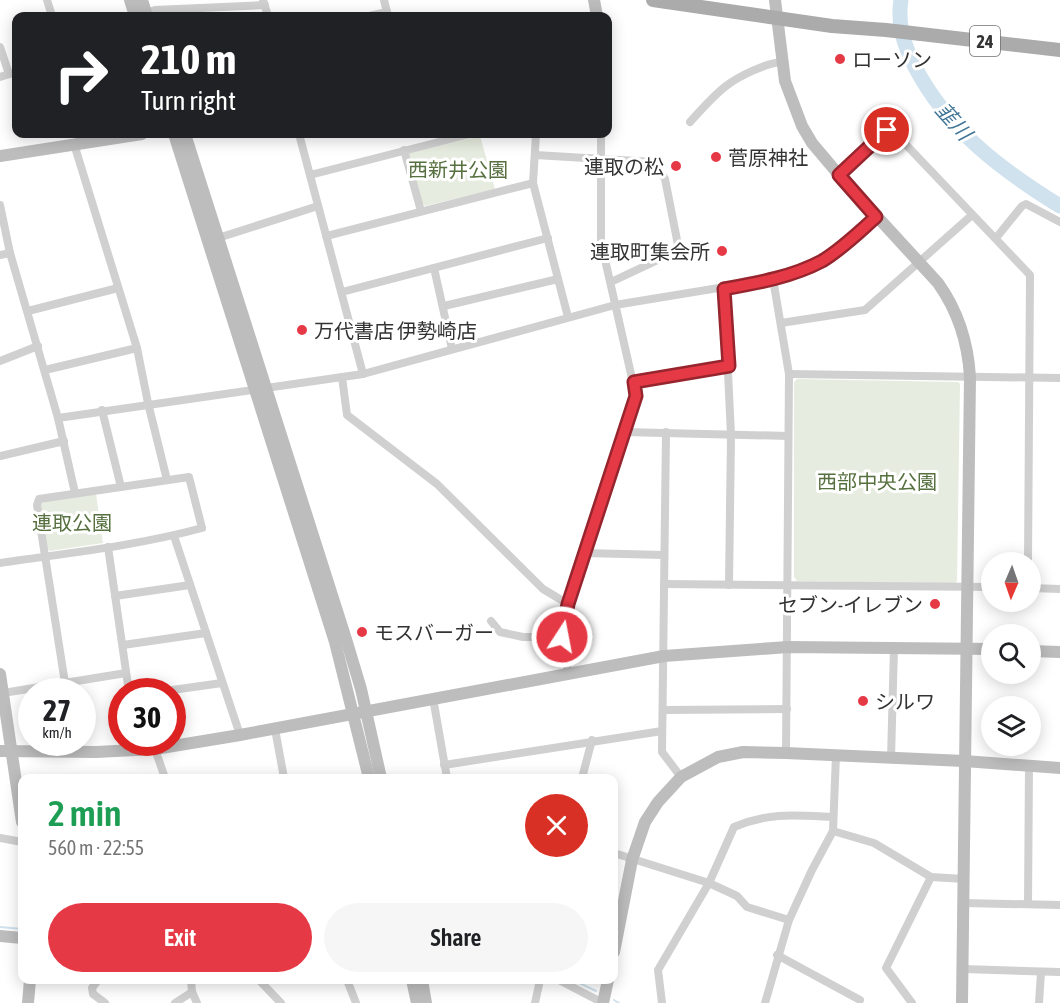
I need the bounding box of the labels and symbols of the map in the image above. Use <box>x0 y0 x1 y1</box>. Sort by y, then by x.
road number: 24 <box>970 26 1000 56</box>
place label: ローソン <box>852 48 932 71</box>
marker: ローソン <box>833 52 847 66</box>
water label: 韮川 <box>931 97 978 146</box>
pin <box>861 104 912 155</box>
place label: 菅原神社 <box>728 146 808 169</box>
marker: 菅原神社 <box>709 150 723 164</box>
place label: 連取の松 <box>584 155 664 178</box>
park label: 西新井公園 <box>408 158 508 181</box>
marker: 連取の松 <box>669 159 683 173</box>
place label: 連取町集会所 <box>590 240 710 263</box>
marker: 連取町集会所 <box>715 244 729 258</box>
place label: 万代書店 伊勢崎店 <box>314 319 477 342</box>
marker: 万代書店 伊勢崎店 <box>295 323 309 337</box>
park label: 西部中央公園 <box>817 470 937 493</box>
park label: 連取公園 <box>32 511 112 534</box>
north arrow <box>981 552 1041 612</box>
place label: セブン-イレブン <box>778 593 923 616</box>
marker: セブン-イレブン <box>928 597 942 611</box>
position arrow <box>530 605 594 669</box>
place label: モスバーガー <box>374 621 494 644</box>
marker: モスバーガー <box>355 625 369 639</box>
speed limit sign: 30 <box>108 678 186 756</box>
place label: シルワ <box>875 690 935 713</box>
marker: シルワ <box>856 694 870 708</box>

